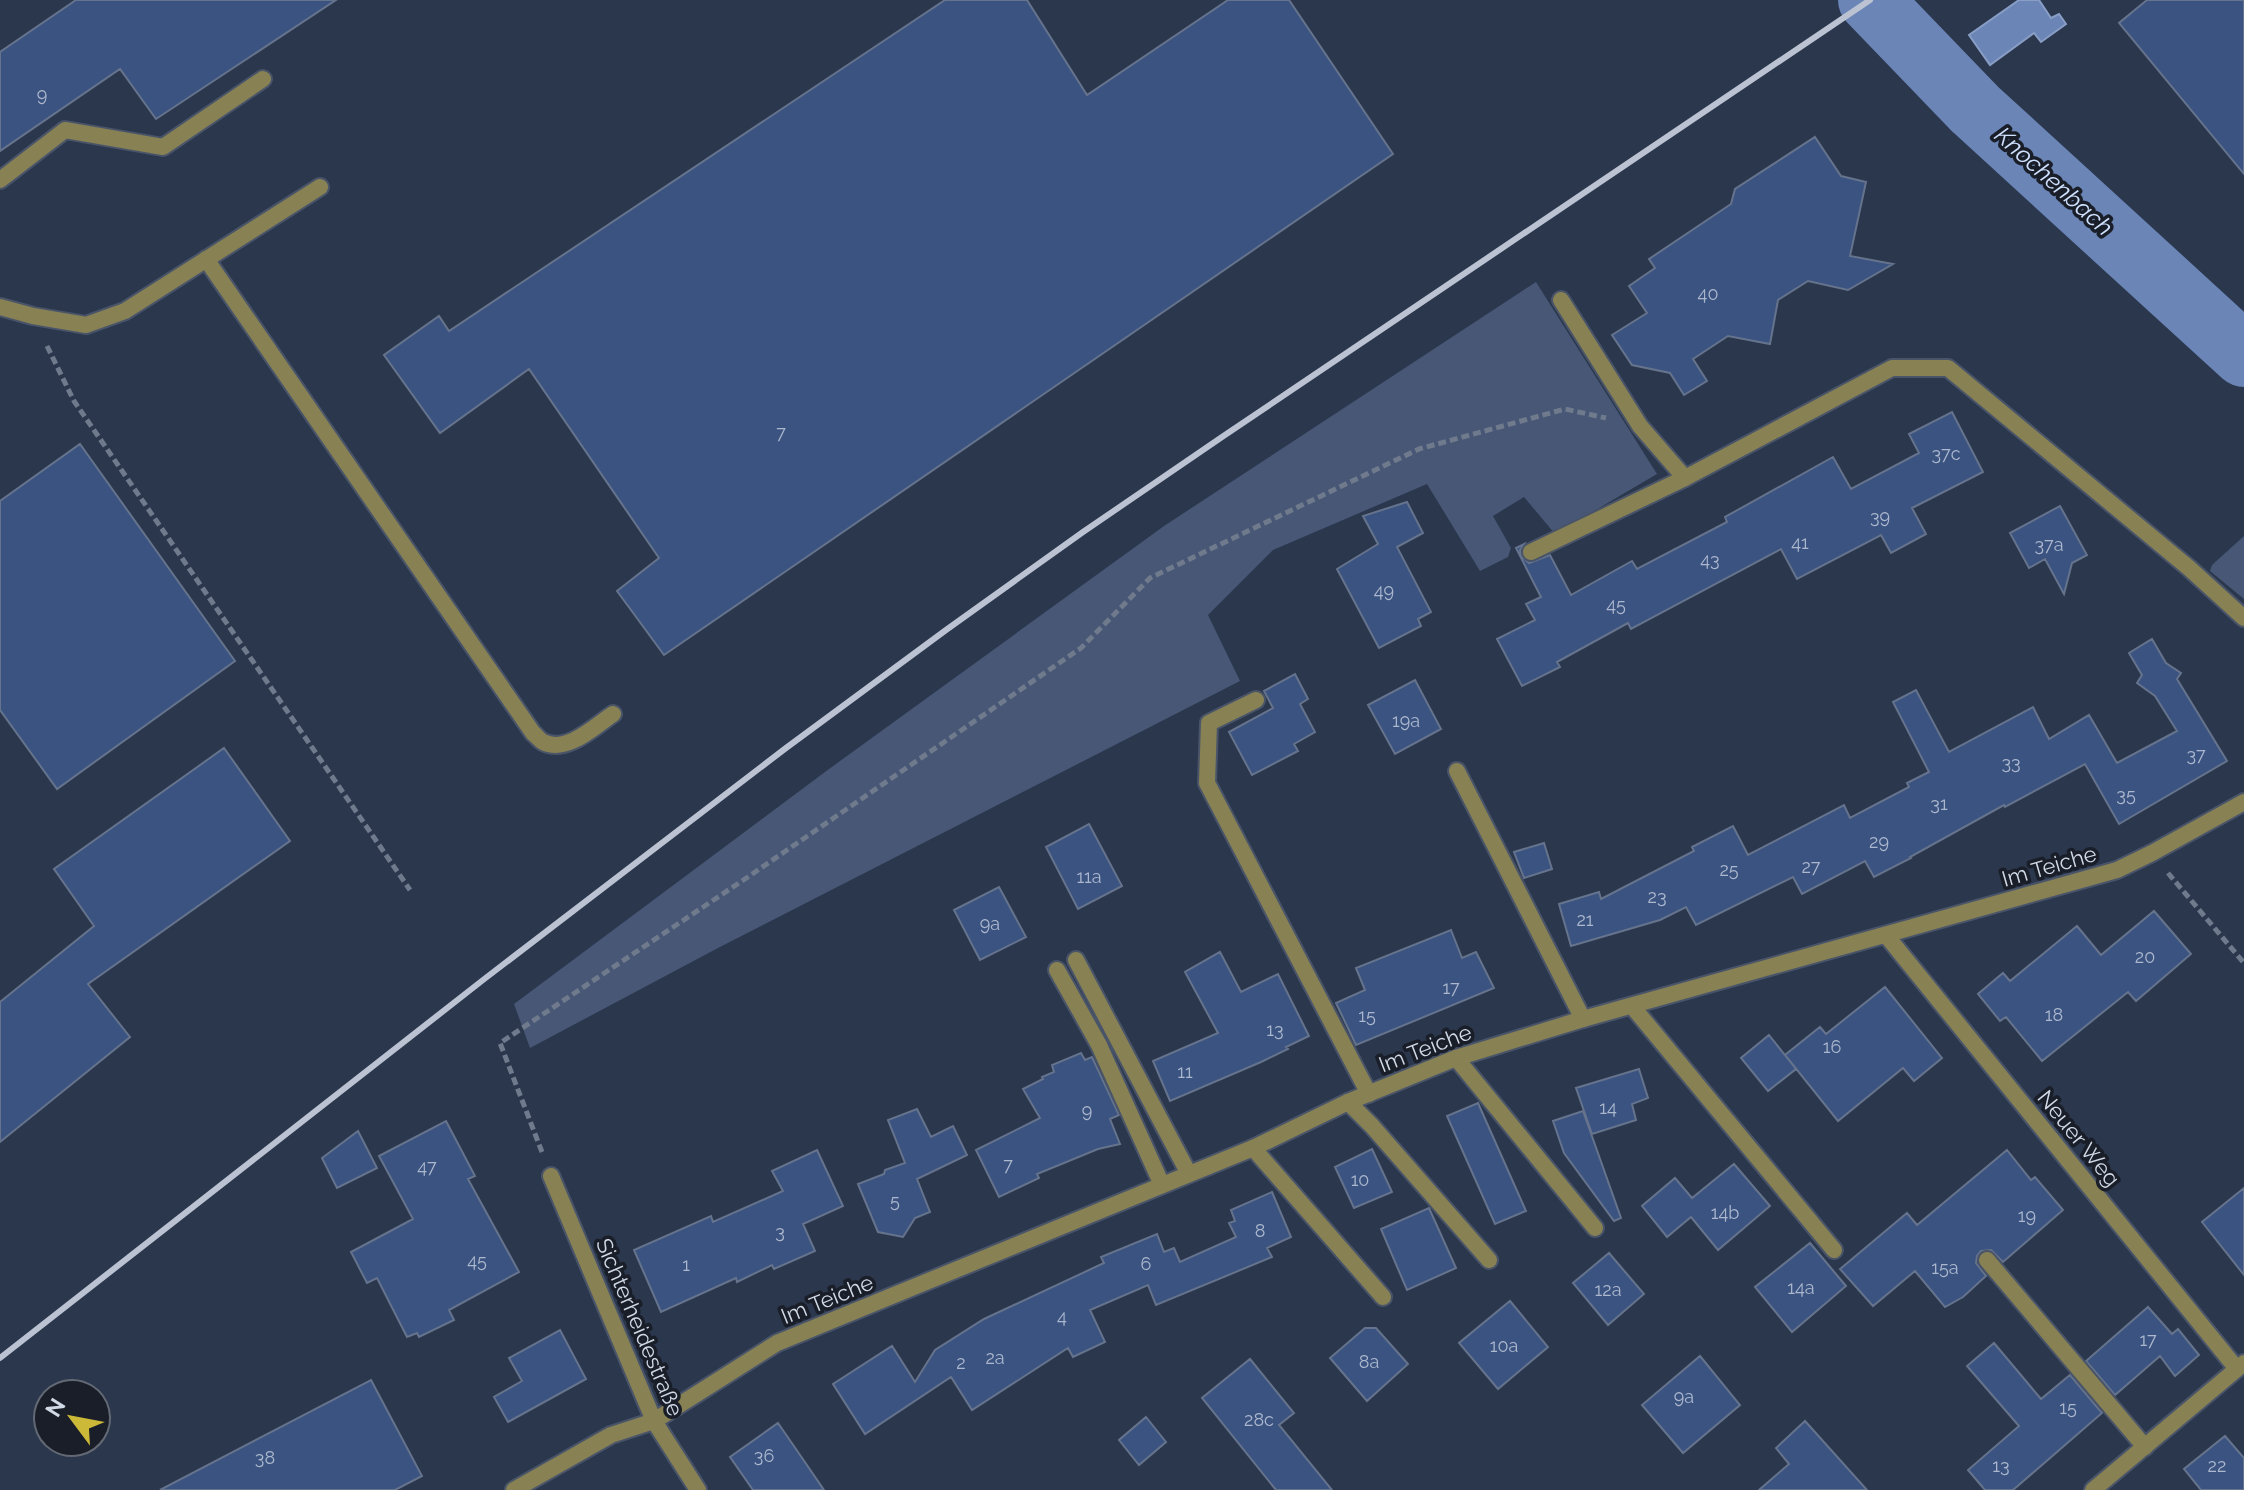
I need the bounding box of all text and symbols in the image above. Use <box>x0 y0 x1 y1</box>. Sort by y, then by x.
house number: 9 <box>37 84 47 105</box>
water label: Knochenbach <box>1989 120 2119 242</box>
house number: 40 <box>1698 283 1718 304</box>
house number: 7 <box>776 422 786 443</box>
house number: 37c <box>1931 443 1961 464</box>
house number: 39 <box>1870 506 1890 527</box>
house number: 41 <box>1791 532 1809 553</box>
house number: 37a <box>2035 534 2063 555</box>
house number: 43 <box>1700 549 1720 570</box>
house number: 49 <box>1374 580 1394 601</box>
house number: 45 <box>1606 594 1626 615</box>
house number: 19a <box>1392 710 1420 731</box>
house number: 37 <box>2186 744 2206 765</box>
house number: 33 <box>2001 752 2021 773</box>
house number: 35 <box>2116 784 2136 805</box>
house number: 31 <box>1930 793 1948 814</box>
house number: 29 <box>1869 831 1889 852</box>
street label: Im Teiche <box>1999 840 2099 892</box>
house number: 27 <box>1801 856 1821 877</box>
house number: 25 <box>1719 859 1739 880</box>
house number: 11a <box>1076 866 1102 887</box>
house number: 23 <box>1648 886 1667 907</box>
house number: 21 <box>1576 909 1594 930</box>
house number: 9a <box>980 913 1000 934</box>
house number: 20 <box>2135 946 2155 967</box>
house number: 17 <box>1442 977 1460 998</box>
house number: 18 <box>2045 1004 2063 1025</box>
house number: 15 <box>1358 1005 1376 1026</box>
street label: Im Teiche <box>1375 1018 1475 1078</box>
house number: 13 <box>1266 1019 1284 1040</box>
house number: 16 <box>1823 1036 1841 1057</box>
house number: 11 <box>1177 1061 1193 1082</box>
street label: Neuer Weg <box>2032 1085 2126 1191</box>
house number: 14 <box>1599 1097 1617 1118</box>
house number: 9 <box>1082 1100 1092 1121</box>
house number: 7 <box>1003 1154 1013 1175</box>
house number: 47 <box>417 1156 437 1177</box>
house number: 10 <box>1351 1169 1369 1190</box>
house number: 5 <box>890 1190 900 1211</box>
house number: 14b <box>1711 1202 1739 1223</box>
house number: 19 <box>2018 1205 2036 1226</box>
house number: 8 <box>1255 1220 1265 1241</box>
house number: 3 <box>775 1221 785 1242</box>
street label: Sichterheidestraße <box>591 1234 689 1420</box>
house number: 45 <box>467 1250 487 1271</box>
house number: 6 <box>1141 1253 1152 1274</box>
house number: 1 <box>682 1254 690 1275</box>
house number: 15a <box>1931 1257 1959 1278</box>
street label: Im Teiche <box>777 1269 877 1329</box>
house number: 14a <box>1787 1277 1815 1298</box>
house number: 12a <box>1595 1279 1621 1300</box>
house number: 4 <box>1057 1306 1067 1327</box>
house number: 17 <box>2139 1329 2157 1350</box>
house number: 10a <box>1490 1335 1518 1356</box>
house number: 2a <box>985 1347 1005 1368</box>
house number: 8a <box>1359 1351 1379 1372</box>
house number: 2 <box>956 1352 966 1373</box>
north arrow <box>32 1378 112 1458</box>
house number: 9a <box>1674 1386 1694 1407</box>
text: N <box>40 1393 71 1421</box>
house number: 15 <box>2059 1397 2077 1418</box>
house number: 28c <box>1244 1409 1274 1430</box>
house number: 36 <box>754 1445 774 1466</box>
house number: 38 <box>255 1447 275 1468</box>
house number: 13 <box>1992 1455 2010 1476</box>
house number: 22 <box>2208 1455 2226 1476</box>

